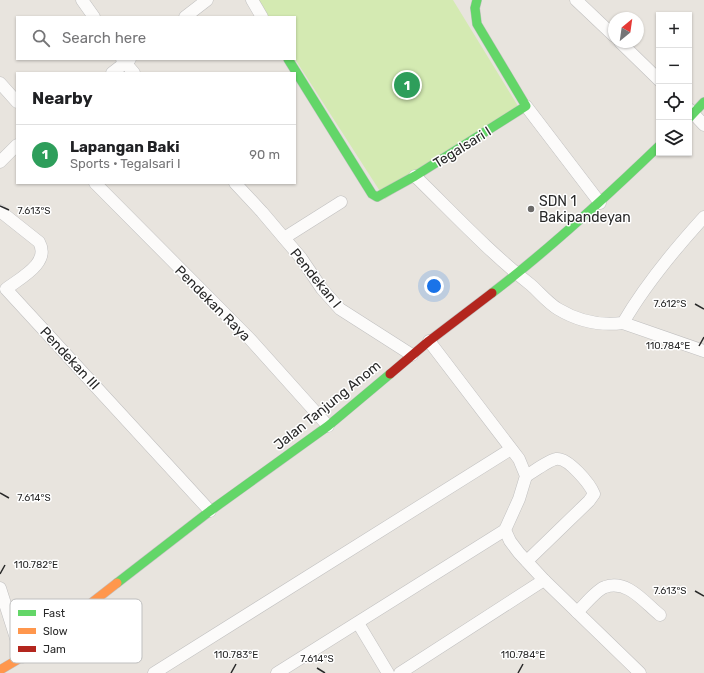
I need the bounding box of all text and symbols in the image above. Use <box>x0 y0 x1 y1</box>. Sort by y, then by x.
north arrow <box>608 12 644 48</box>
map controls <box>656 12 692 156</box>
button: + <box>656 12 692 48</box>
search box <box>16 16 296 60</box>
icon: search <box>30 27 52 49</box>
text: Search here <box>62 29 146 47</box>
button: − <box>656 48 692 84</box>
pin: 1 <box>394 70 420 100</box>
button: locate <box>656 84 692 120</box>
text: Nearby <box>32 88 93 108</box>
button: layers <box>656 120 692 156</box>
street label: Tegalsari I <box>430 123 494 172</box>
text: Lapangan Baki <box>70 138 179 156</box>
text: 1 <box>42 147 48 162</box>
text: 90 m <box>249 147 280 162</box>
text: Sports · Tegalsari I <box>70 156 181 171</box>
place label: SDN 1 Bakipandeyan <box>539 193 631 226</box>
marker: SDN 1 Bakipandeyan <box>526 204 536 214</box>
text: 7.613°S <box>17 205 51 217</box>
street label: Pendekan I <box>286 245 345 312</box>
street label: Pendekan Raya <box>171 262 254 345</box>
your location <box>424 276 444 296</box>
text: 7.612°S <box>654 298 686 310</box>
street label: Pendekan III <box>36 323 103 393</box>
text: 110.784°E <box>646 340 690 352</box>
street label: Jalan Tanjung Anom <box>270 357 384 454</box>
text: 7.614°S <box>17 492 51 504</box>
text: 110.782°E <box>14 559 58 571</box>
text: 7.613°S <box>653 585 687 597</box>
legend <box>10 599 142 663</box>
text: Fast <box>43 607 66 620</box>
text: Slow <box>43 625 68 638</box>
text: Jam <box>43 643 66 656</box>
text: 110.783°E <box>214 649 258 661</box>
text: 110.784°E <box>501 649 545 661</box>
text: 7.614°S <box>300 653 334 665</box>

